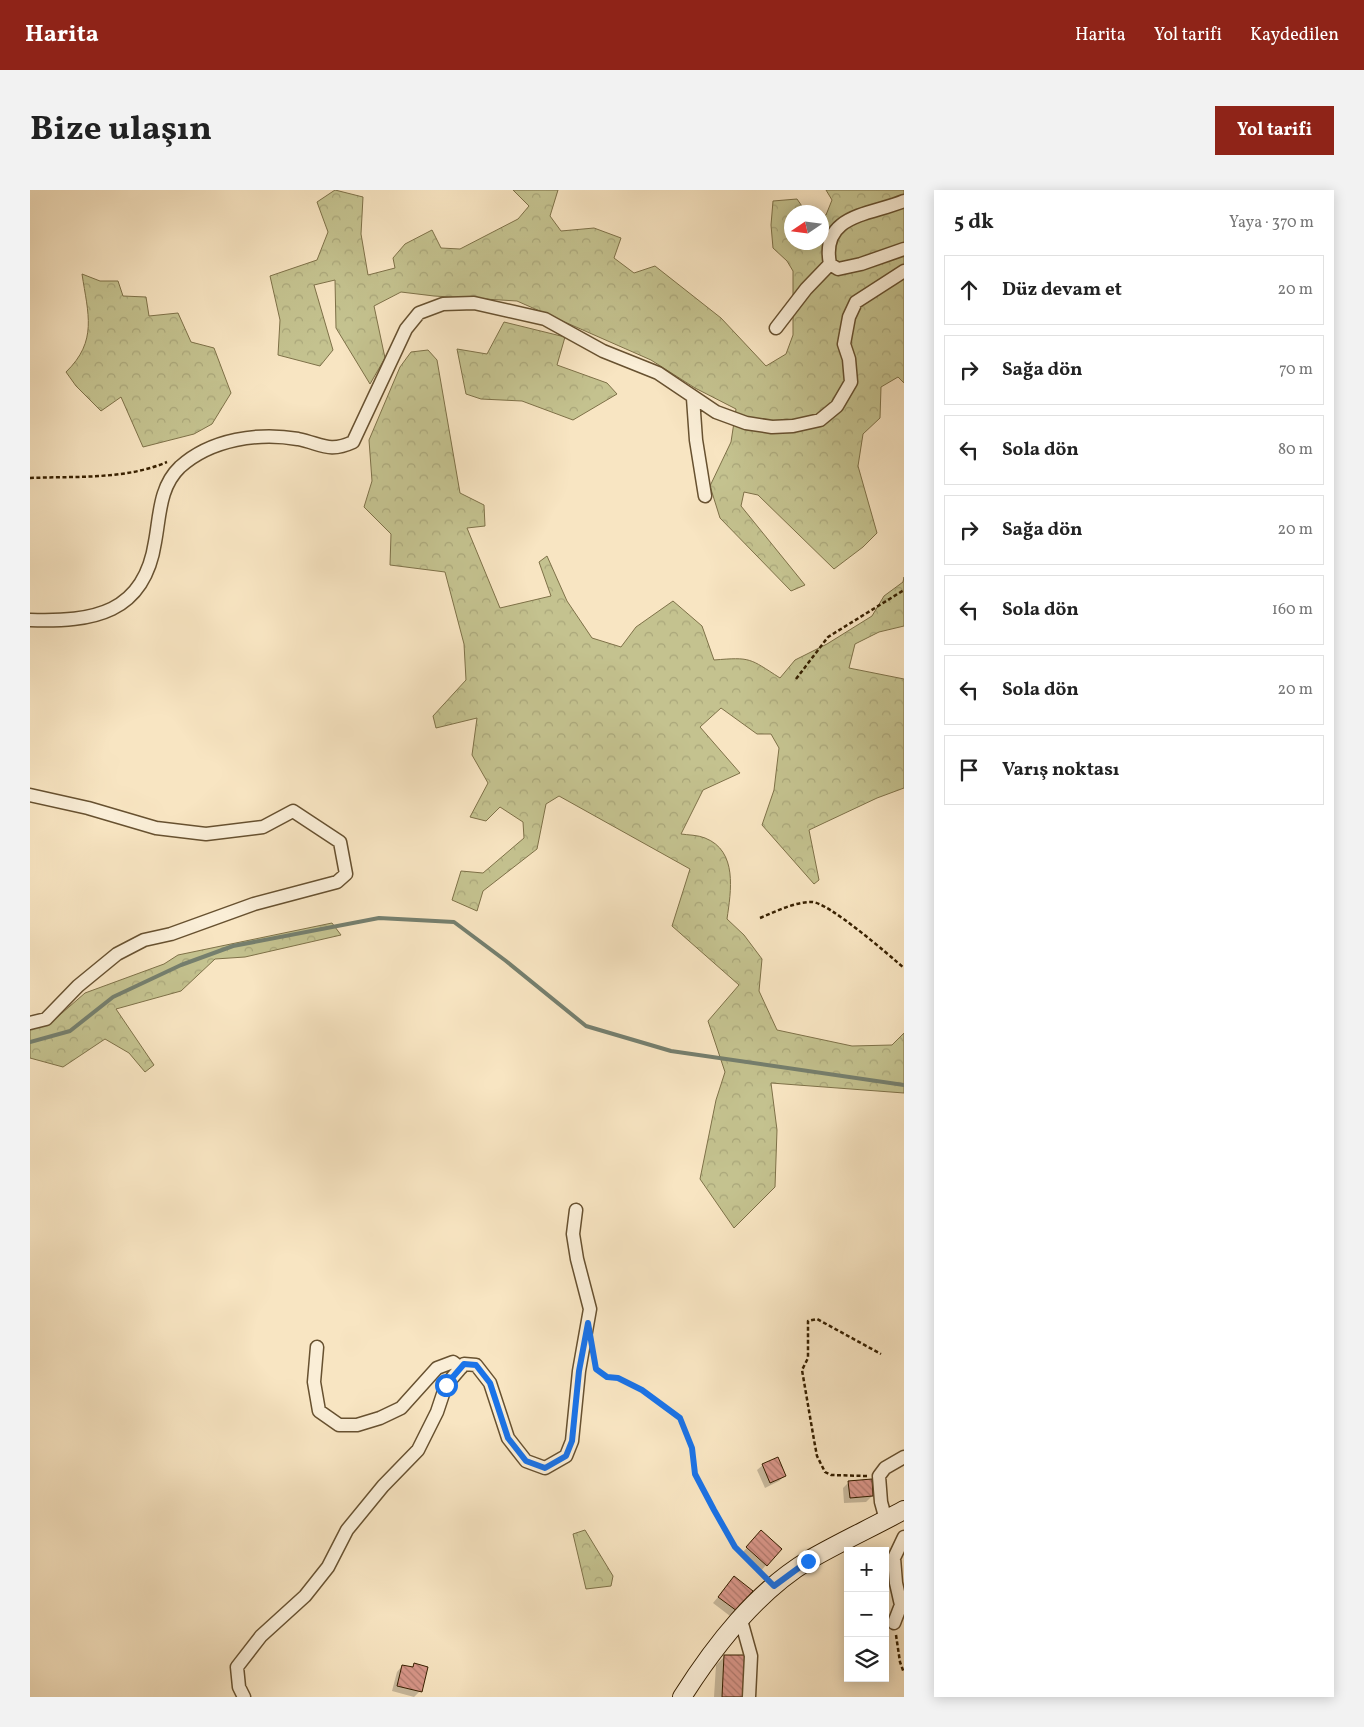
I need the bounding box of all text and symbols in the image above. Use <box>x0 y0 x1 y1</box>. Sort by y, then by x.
text: Harita <box>25 18 99 52</box>
text: Harita <box>1075 23 1126 48</box>
text: Yol tarifi <box>1154 23 1222 48</box>
text: Kaydedilen <box>1250 23 1339 48</box>
text: Bize ulaşın <box>30 106 212 154</box>
button: Yol tarifi <box>1215 106 1334 155</box>
north arrow <box>784 205 829 250</box>
text: 5 dk <box>954 208 994 237</box>
text: Yaya · 370 m <box>1229 212 1314 234</box>
icon: ahead <box>955 276 983 304</box>
text: Düz devam et <box>1002 277 1122 303</box>
text: 20 m <box>1278 279 1313 301</box>
icon: right <box>955 356 983 384</box>
text: Sağa dön <box>1002 357 1082 383</box>
text: 70 m <box>1279 359 1313 381</box>
icon: left <box>955 436 983 464</box>
text: Sola dön <box>1002 437 1079 463</box>
text: 80 m <box>1278 439 1313 461</box>
icon: right <box>955 516 983 544</box>
text: Sağa dön <box>1002 517 1082 543</box>
text: 20 m <box>1278 519 1313 541</box>
icon: left <box>955 596 983 624</box>
text: Sola dön <box>1002 597 1079 623</box>
text: 160 m <box>1272 599 1313 621</box>
icon: left <box>955 676 983 704</box>
text: Sola dön <box>1002 677 1079 703</box>
text: 20 m <box>1278 679 1313 701</box>
icon: arrive <box>955 756 983 784</box>
text: Varış noktası <box>1002 757 1119 783</box>
route start <box>435 1374 458 1397</box>
map controls <box>844 1547 889 1682</box>
button: + <box>844 1547 889 1592</box>
route end <box>797 1550 820 1573</box>
button: − <box>844 1592 889 1637</box>
button: layers <box>844 1637 889 1682</box>

